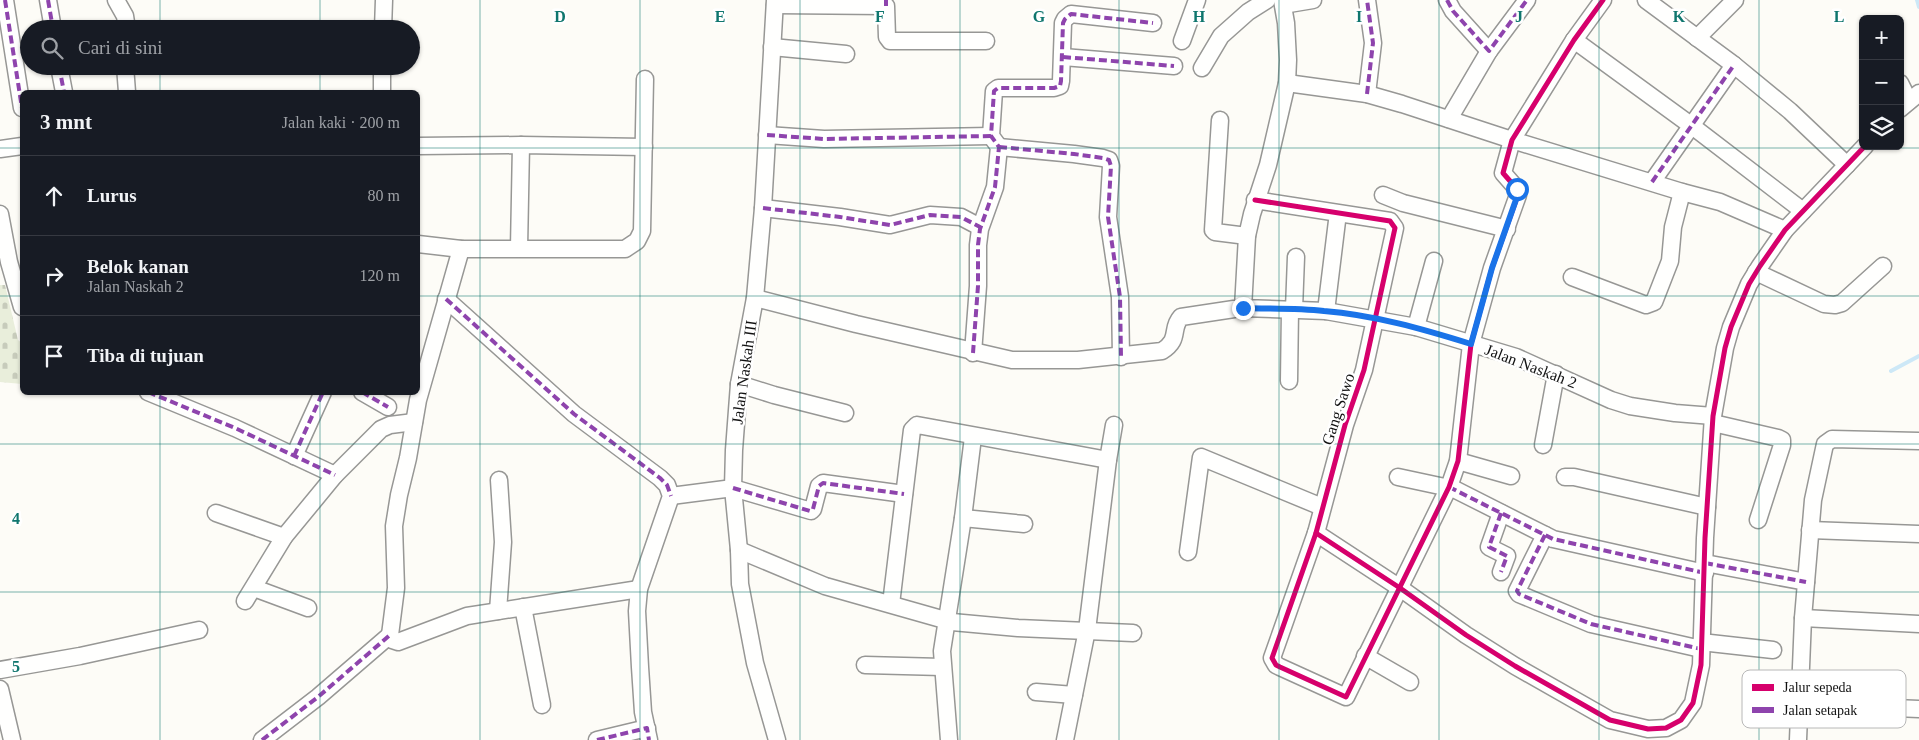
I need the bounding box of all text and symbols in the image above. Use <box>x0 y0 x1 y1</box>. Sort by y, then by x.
text: D <box>554 8 566 25</box>
text: E <box>715 8 725 25</box>
text: F <box>875 8 885 25</box>
text: G <box>1033 8 1046 25</box>
text: H <box>1193 8 1206 25</box>
text: I <box>1356 8 1362 25</box>
text: J <box>1515 8 1523 25</box>
text: K <box>1673 8 1686 25</box>
text: L <box>1834 8 1844 25</box>
map controls <box>1859 15 1904 150</box>
button: + <box>1859 15 1904 60</box>
search box <box>20 20 420 75</box>
icon: search <box>38 34 66 62</box>
text: Cari di sini <box>78 37 162 58</box>
button: − <box>1859 60 1904 105</box>
button: layers <box>1859 105 1904 150</box>
text: 3 mnt <box>40 110 92 134</box>
text: Jalan kaki · 200 m <box>282 114 400 131</box>
route start <box>1506 178 1529 201</box>
icon: ahead <box>40 182 68 210</box>
text: Lurus <box>87 185 137 206</box>
text: 80 m <box>368 187 400 204</box>
text: Belok kanan <box>87 256 189 277</box>
icon: right <box>40 262 68 290</box>
text: 120 m <box>360 267 400 284</box>
text: Jalan Naskah 2 <box>87 278 184 295</box>
route end <box>1232 297 1255 320</box>
street label: Jalan Naskah III <box>728 319 760 425</box>
street label: Jalan Naskah 2 <box>1483 341 1579 391</box>
icon: arrive <box>40 342 68 370</box>
text: Tiba di tujuan <box>87 345 204 366</box>
street label: Gang Sawo <box>1318 371 1359 447</box>
text: 4 <box>12 510 20 527</box>
text: 5 <box>12 658 20 675</box>
legend <box>1742 670 1906 728</box>
text: Jalur sepeda <box>1783 680 1853 695</box>
text: Jalan setapak <box>1783 703 1857 718</box>

